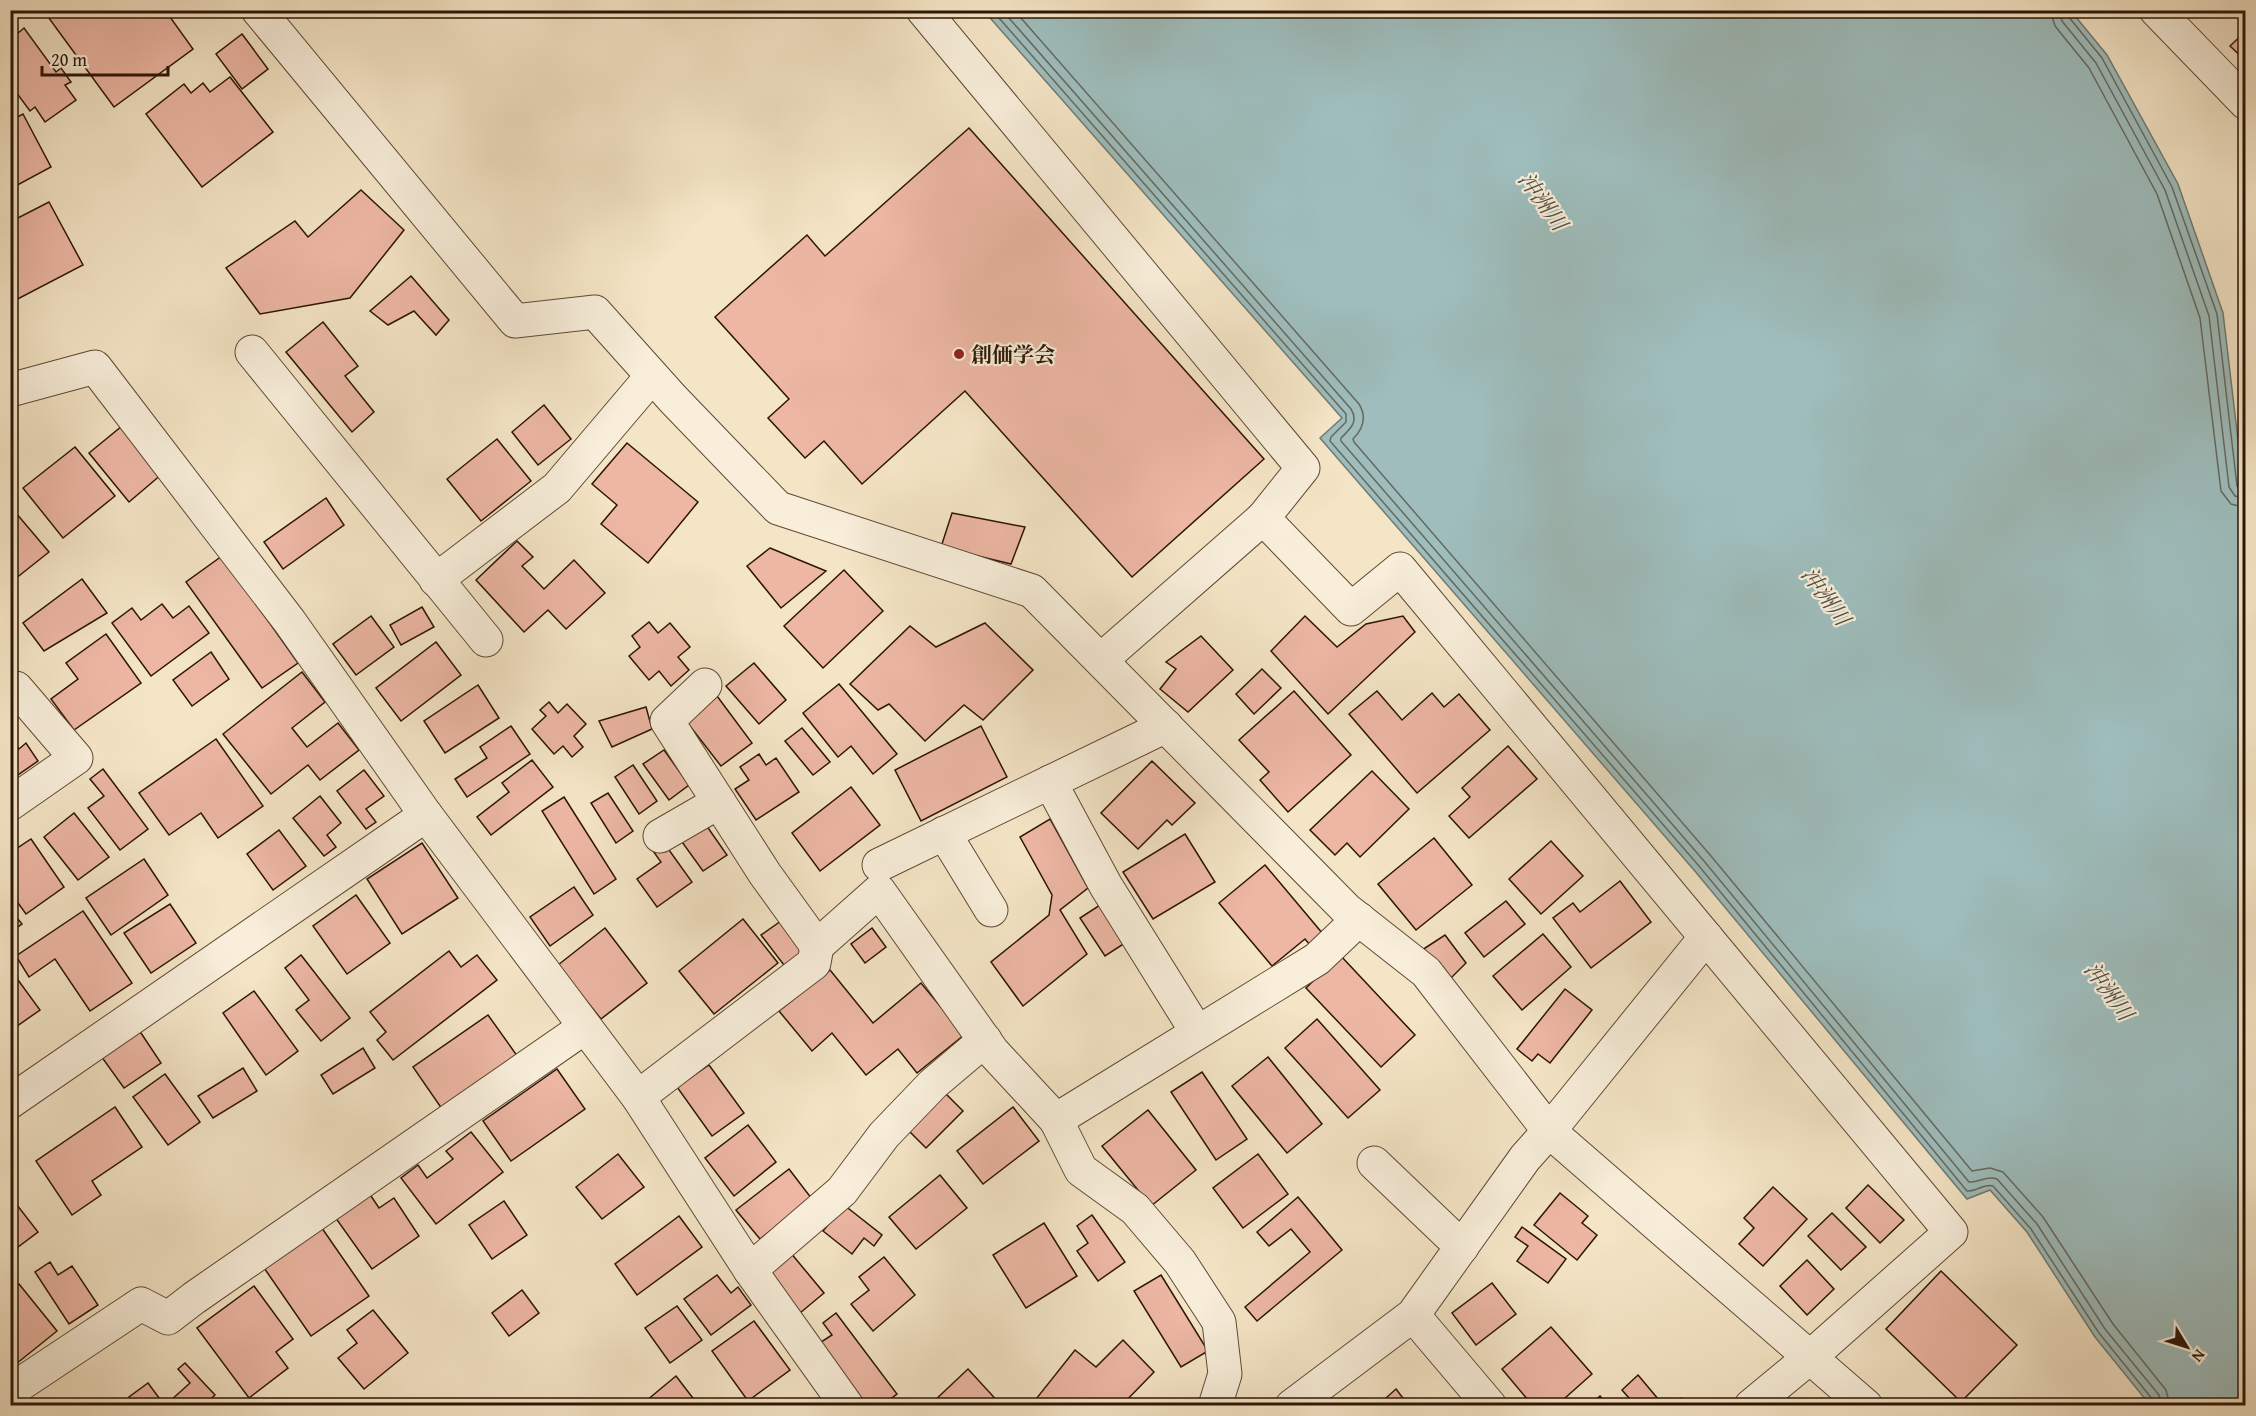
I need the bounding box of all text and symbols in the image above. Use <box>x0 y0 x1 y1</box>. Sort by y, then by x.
scale bar <box>42 39 168 77</box>
text: 20 m <box>51 46 87 73</box>
water label: 沖洲川 <box>1511 165 1577 239</box>
place label: 創価学会 <box>971 339 1055 370</box>
marker: 創価学会 <box>952 347 966 361</box>
water label: 沖洲川 <box>1794 560 1860 634</box>
water label: 沖洲川 <box>2077 955 2143 1029</box>
north arrow <box>2157 1317 2217 1377</box>
text: N <box>2186 1345 2212 1368</box>

